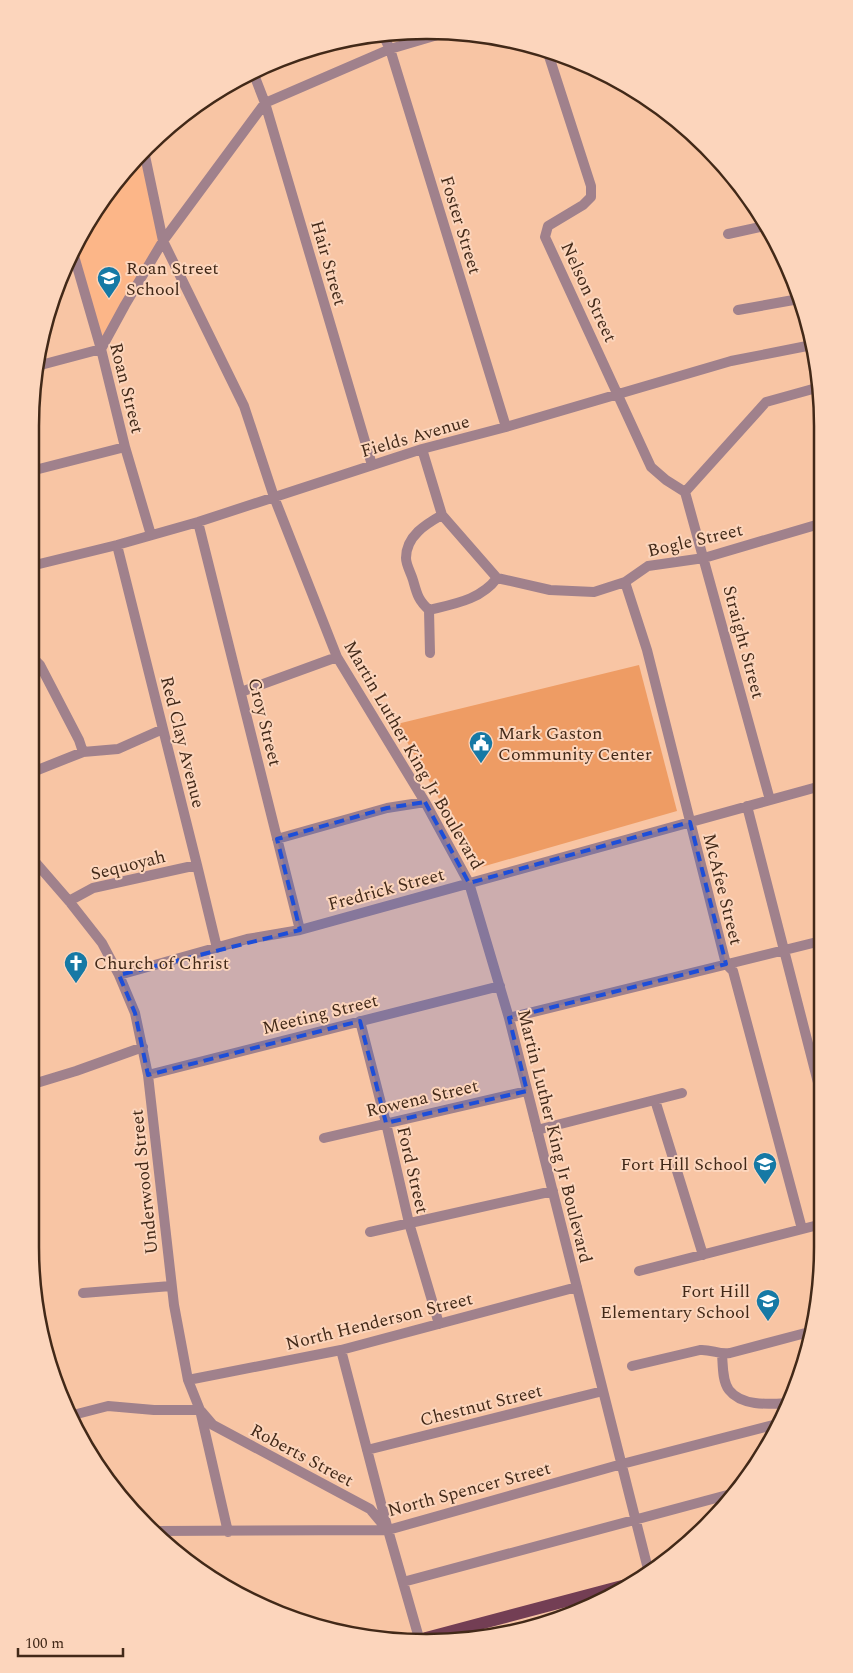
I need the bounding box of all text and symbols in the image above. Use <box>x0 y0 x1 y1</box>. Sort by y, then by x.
street label: Foster Street <box>433 173 488 278</box>
street label: Hair Street <box>303 217 354 309</box>
street label: Nelson Street <box>553 238 624 347</box>
place label: Roan Street School <box>126 255 219 303</box>
school or university icon: Roan Street School <box>96 265 122 299</box>
street label: Roan Street <box>102 340 151 436</box>
street label: Fields Avenue <box>357 408 473 465</box>
street label: Bogle Street <box>645 516 745 565</box>
street label: Straight Street <box>715 582 772 702</box>
street label: Martin Luther King Jr Boulevard <box>337 636 490 875</box>
street label: Red Clay Avenue <box>153 673 212 811</box>
street label: Croy Street <box>240 675 289 769</box>
place label: Mark Gaston Community Center <box>498 720 652 768</box>
public building icon: Mark Gaston Community Center <box>468 730 494 764</box>
street label: McAfee Street <box>696 830 749 948</box>
street label: Sequoyah <box>88 843 168 888</box>
street label: Fredrick Street <box>325 861 447 918</box>
church icon: Church of Christ <box>63 950 89 984</box>
place label: Church of Christ <box>94 950 229 977</box>
street label: Meeting Street <box>259 987 381 1042</box>
street label: Martin Luther King Jr Boulevard <box>510 1006 599 1266</box>
street label: Rowena Street <box>363 1072 481 1125</box>
street label: Underwood Street <box>123 1108 166 1256</box>
street label: Ford Street <box>389 1124 436 1217</box>
place label: Fort Hill School <box>621 1151 748 1178</box>
school or university icon: Fort Hill School <box>752 1151 778 1185</box>
place label: Fort Hill Elementary School <box>600 1278 750 1326</box>
street label: North Henderson Street <box>283 1285 476 1358</box>
school or university icon: Fort Hill Elementary School <box>755 1288 781 1322</box>
street label: Chestnut Street <box>417 1377 545 1434</box>
street label: Roberts Street <box>245 1417 358 1494</box>
street label: North Spencer Street <box>385 1455 554 1524</box>
scale bar <box>18 1626 122 1658</box>
text: 100 m <box>25 1632 64 1655</box>

